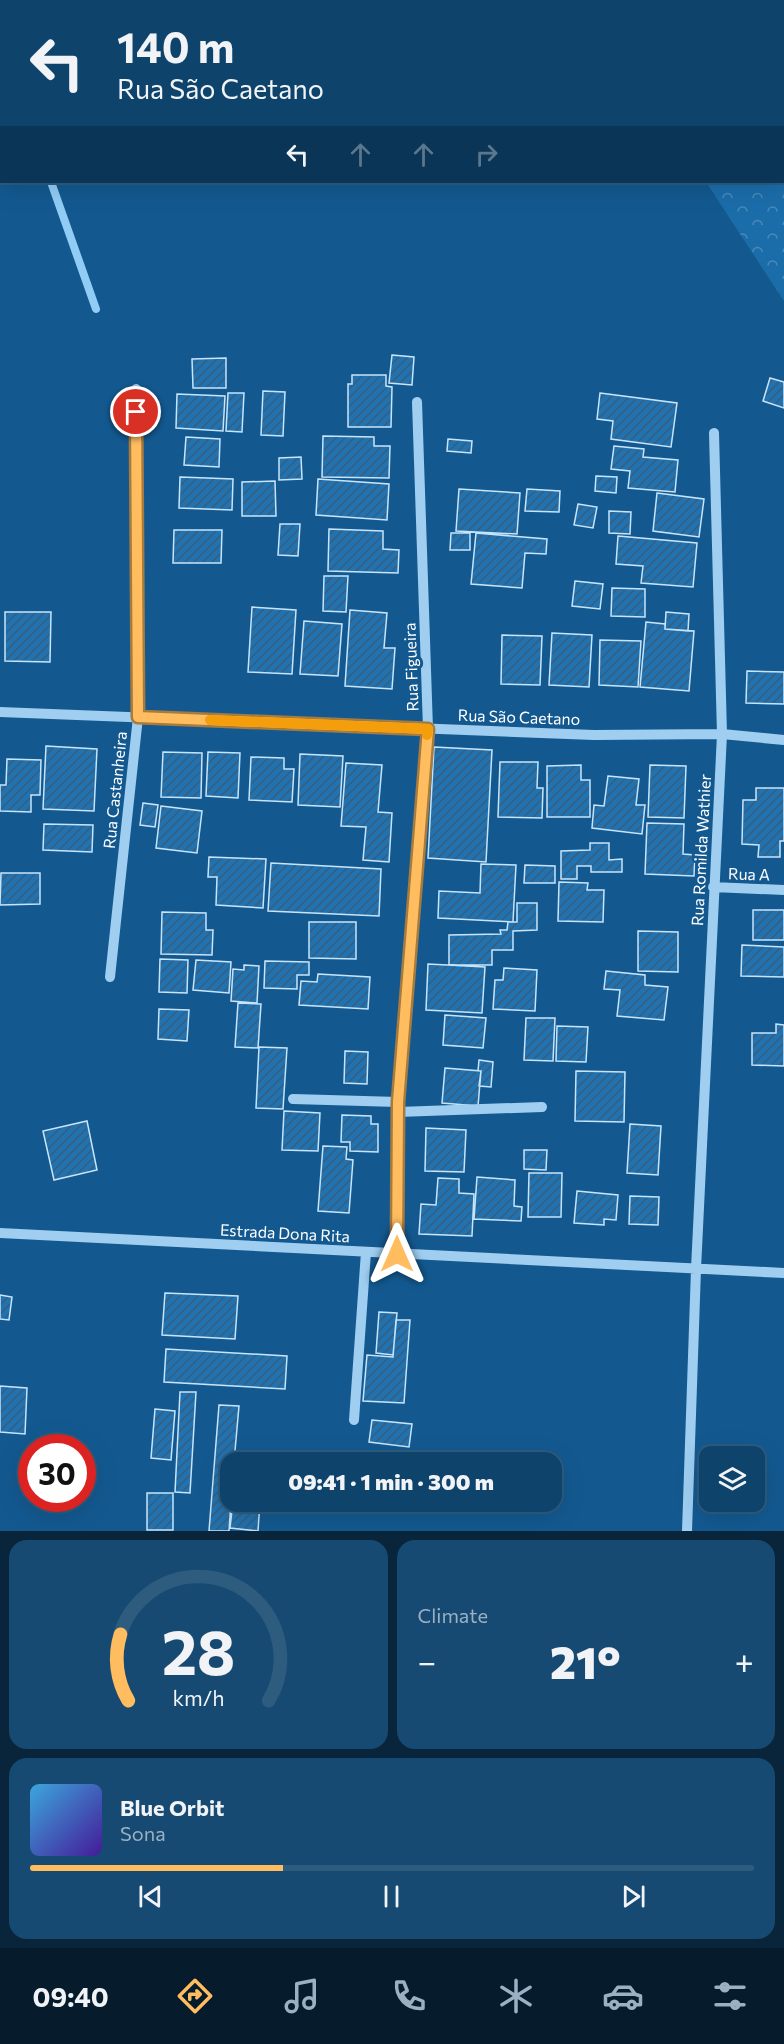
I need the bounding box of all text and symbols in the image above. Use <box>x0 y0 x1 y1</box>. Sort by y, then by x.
text: 140 m <box>117 20 234 72</box>
icon: left <box>18 24 96 102</box>
text: Rua São Caetano <box>117 72 324 105</box>
icon: left <box>281 138 314 171</box>
icon: ahead <box>344 138 377 171</box>
icon: ahead <box>407 138 440 171</box>
icon: right <box>470 138 503 171</box>
pin <box>110 386 161 437</box>
icon: arrive <box>119 395 152 428</box>
street label: Rua Figueira <box>399 622 422 712</box>
street label: Rua São Caetano <box>457 705 581 728</box>
street label: Rua Castanheira <box>99 730 130 850</box>
street label: Rua Romilda Wathier <box>687 773 714 926</box>
street label: Rua A <box>728 863 770 884</box>
street label: Estrada Dona Rita <box>220 1220 351 1245</box>
position arrow <box>365 1222 429 1286</box>
speed limit sign: 30 <box>18 1434 96 1512</box>
map controls <box>699 1446 765 1512</box>
button: layers <box>699 1446 765 1512</box>
text: 09:41 · 1 min · 300 m <box>288 1468 494 1495</box>
text: Climate <box>418 1603 488 1627</box>
text: 28 <box>161 1612 235 1688</box>
text: 21° <box>550 1633 621 1688</box>
text: − <box>418 1640 436 1681</box>
text: + <box>735 1640 754 1681</box>
text: km/h <box>172 1685 224 1711</box>
text: Blue Orbit <box>120 1794 224 1821</box>
text: Sona <box>120 1821 166 1845</box>
icon: previous <box>134 1880 167 1913</box>
icon: pause <box>375 1880 408 1913</box>
icon: next <box>617 1880 650 1913</box>
icon: directions <box>174 1975 216 2017</box>
icon: music <box>281 1975 323 2017</box>
icon: phone <box>388 1975 430 2017</box>
icon: climate <box>495 1975 537 2017</box>
icon: car <box>602 1975 644 2017</box>
icon: filters <box>709 1975 751 2017</box>
text: 09:40 <box>33 1980 109 2013</box>

